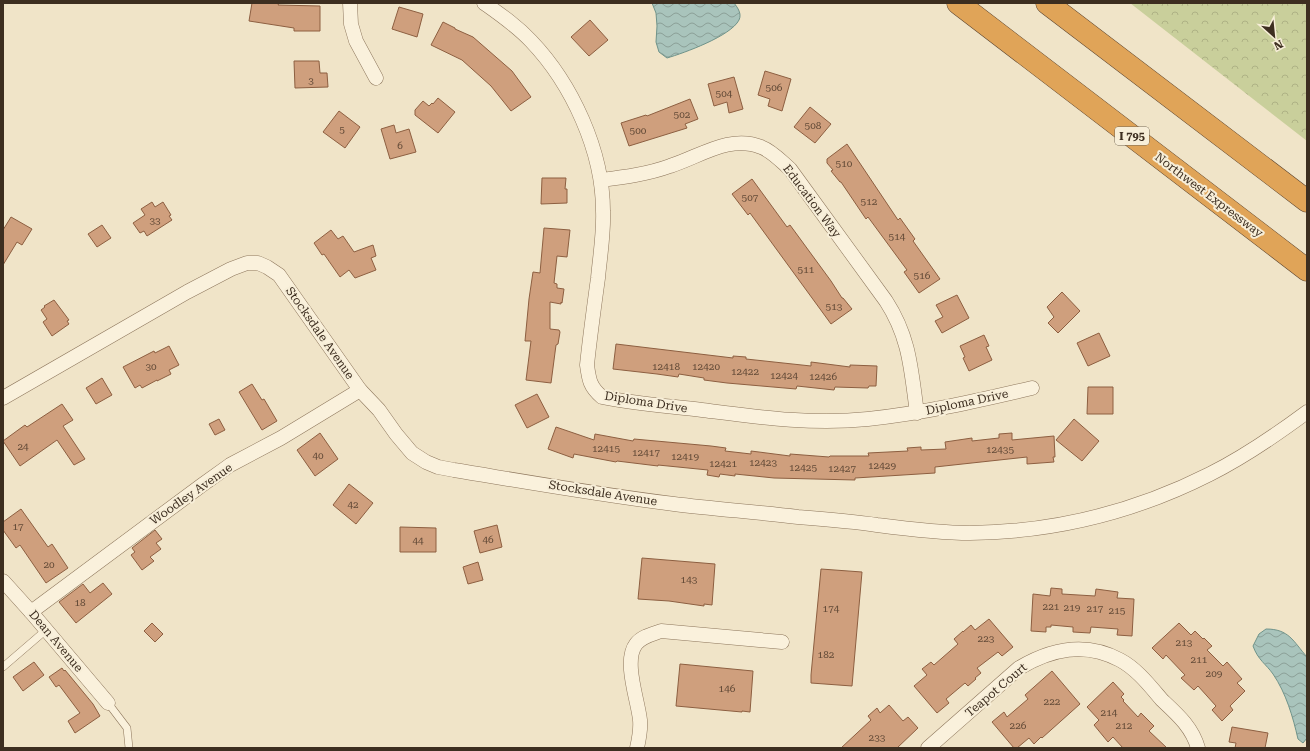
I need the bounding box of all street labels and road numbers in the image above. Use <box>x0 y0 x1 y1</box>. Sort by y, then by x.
road number: I 795 <box>1115 127 1149 145</box>
street label: Northwest Expressway <box>1152 150 1267 241</box>
street label: Education Way <box>780 162 844 241</box>
street label: Stocksdale Avenue <box>283 284 357 382</box>
street label: Diploma Drive <box>925 386 1010 418</box>
street label: Diploma Drive <box>603 389 689 416</box>
street label: Woodley Avenue <box>147 460 235 528</box>
street label: Stocksdale Avenue <box>548 478 659 509</box>
street label: Dean Avenue <box>26 607 86 675</box>
street label: Teapot Court <box>962 660 1030 720</box>

